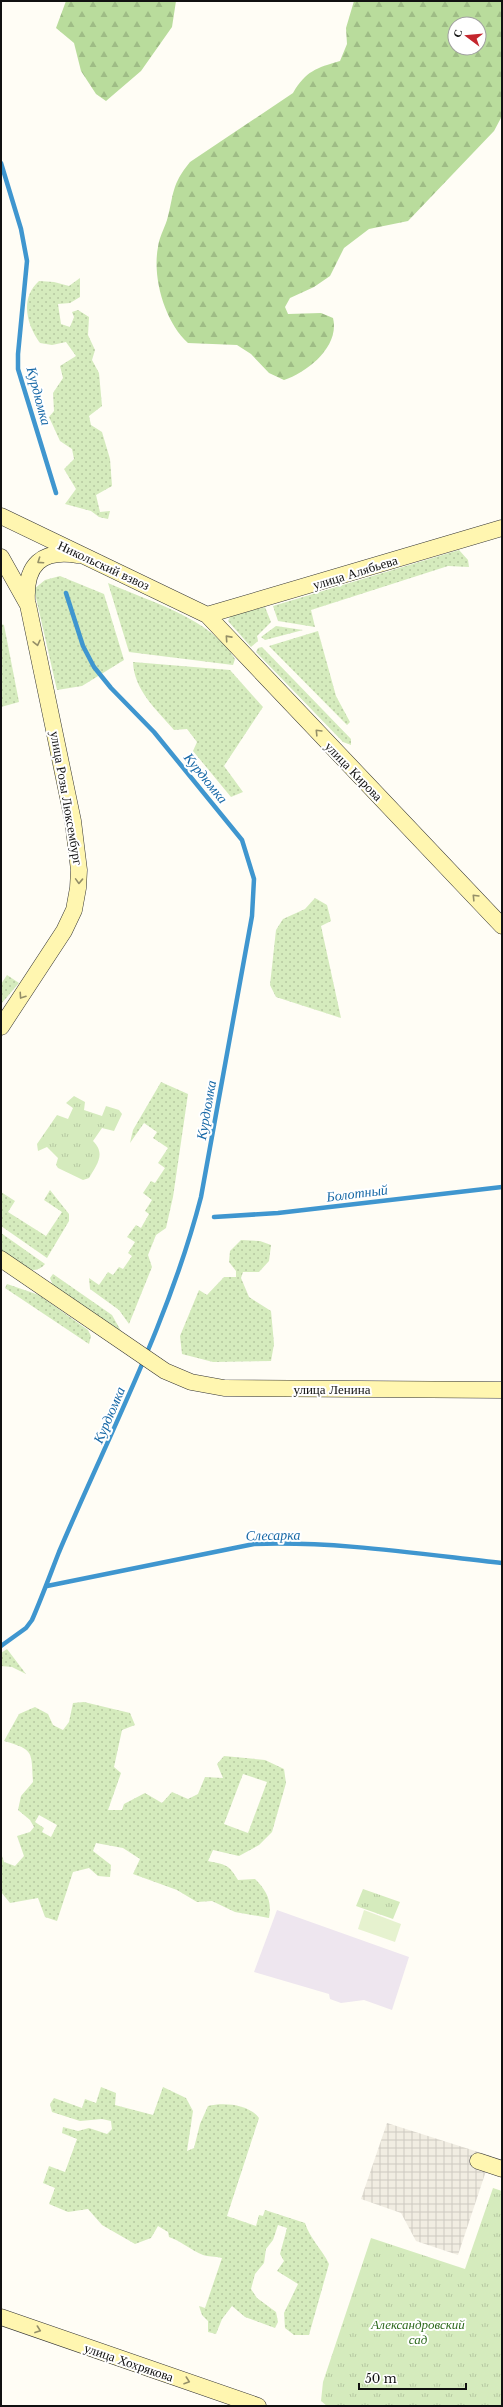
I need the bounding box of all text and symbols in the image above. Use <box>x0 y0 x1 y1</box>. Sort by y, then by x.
north arrow <box>447 16 487 56</box>
text: С <box>450 27 465 39</box>
water label: Курдюмка <box>22 364 55 427</box>
street label: Никольский взвоз <box>55 537 152 594</box>
street label: улица Алябьева <box>311 551 400 593</box>
one-way arrow <box>38 556 45 563</box>
one-way arrow <box>226 635 233 643</box>
one-way arrow <box>32 639 41 646</box>
street label: улица Розы Люксембург <box>46 730 87 866</box>
one-way arrow <box>315 730 322 737</box>
street label: улица Кирова <box>321 738 386 805</box>
water label: Курдюмка <box>179 748 232 807</box>
one-way arrow <box>74 878 83 884</box>
one-way arrow <box>472 894 480 902</box>
one-way arrow <box>19 992 27 999</box>
water label: Курдюмка <box>192 1079 220 1142</box>
water label: Болотный <box>324 1180 389 1206</box>
street label: улица Ленина <box>294 1381 371 1398</box>
water label: Курдюмка <box>89 1384 129 1447</box>
water label: Слесарка <box>245 1526 301 1544</box>
park label: Александровский сад <box>370 2316 465 2348</box>
one-way arrow <box>34 2326 41 2334</box>
street label: улица Хохрякова <box>82 2339 176 2386</box>
scale bar <box>359 2365 466 2391</box>
text: 50 m <box>365 2371 397 2386</box>
one-way arrow <box>184 2377 191 2385</box>

